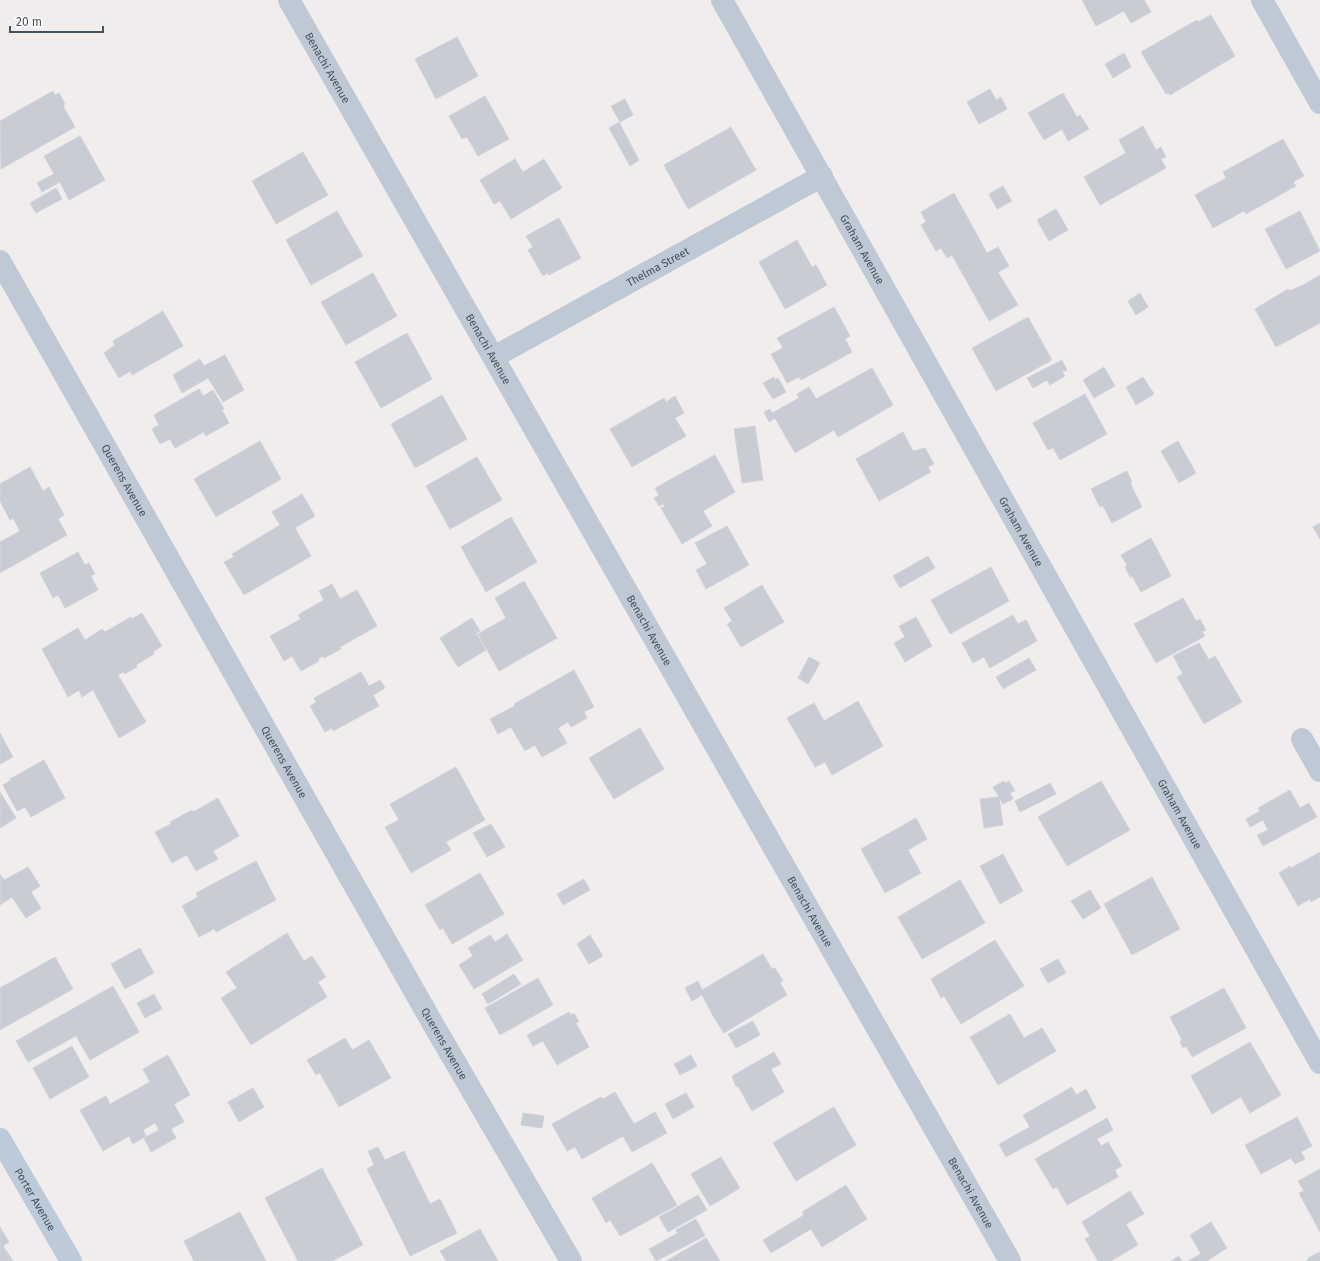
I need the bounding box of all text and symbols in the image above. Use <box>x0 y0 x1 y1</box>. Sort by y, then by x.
scale bar <box>10 8 103 34</box>
text: 20 m <box>16 15 42 29</box>
street label: Benachi Avenue <box>302 30 353 106</box>
street label: Graham Avenue <box>837 212 887 287</box>
street label: Thelma Street <box>624 245 692 290</box>
street label: Benachi Avenue <box>463 312 513 387</box>
street label: Querens Avenue <box>98 442 150 519</box>
street label: Graham Avenue <box>996 495 1045 569</box>
street label: Benachi Avenue <box>624 593 674 668</box>
street label: Querens Avenue <box>258 724 309 801</box>
street label: Graham Avenue <box>1155 777 1204 852</box>
street label: Benachi Avenue <box>784 874 835 949</box>
street label: Querens Avenue <box>418 1006 470 1082</box>
street label: Benachi Avenue <box>945 1155 996 1231</box>
street label: Porter Avenue <box>11 1166 58 1233</box>

